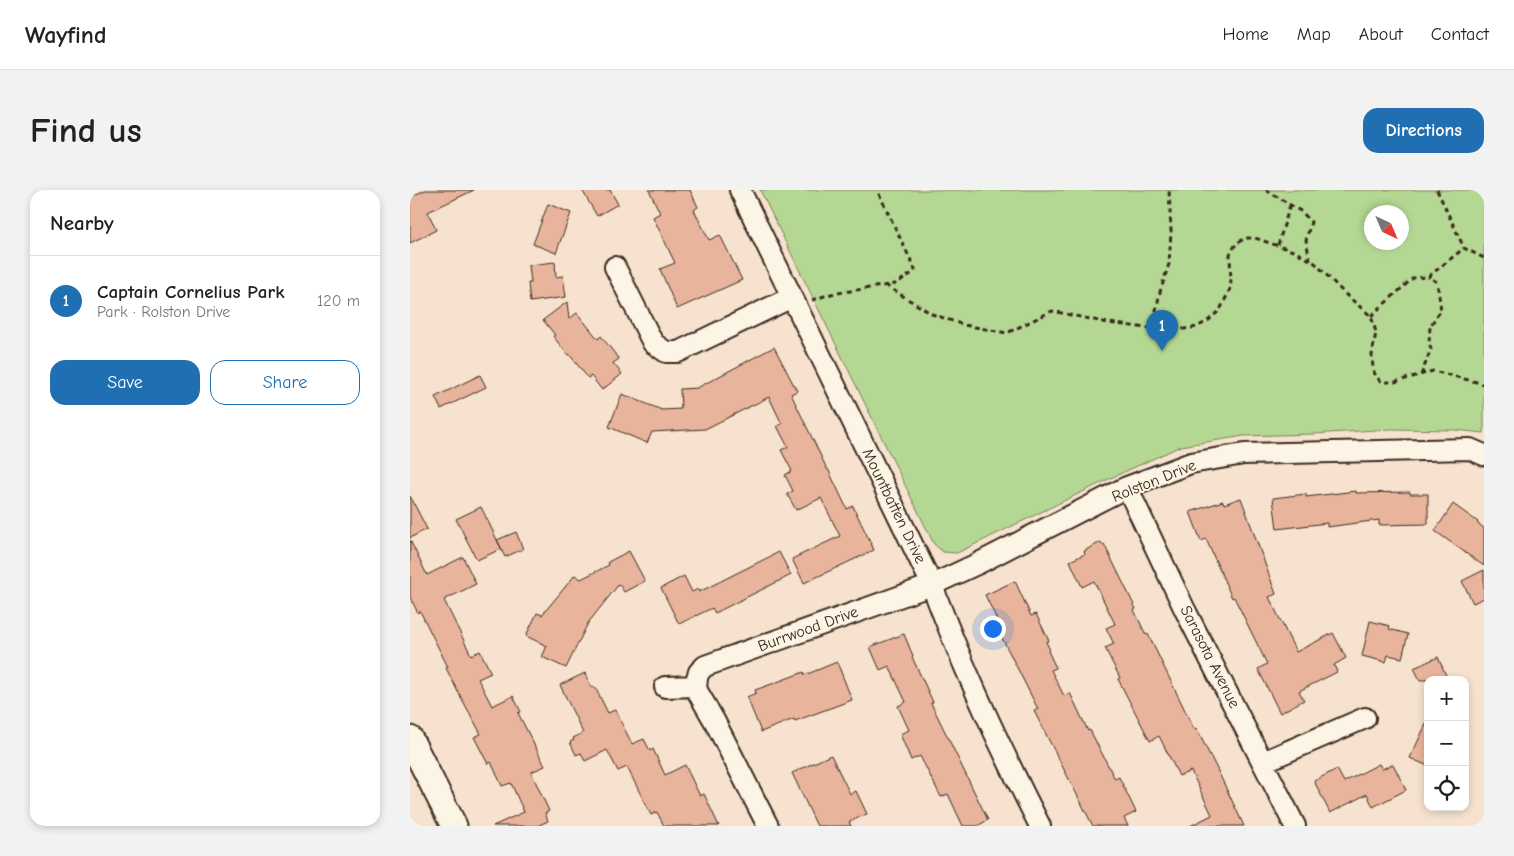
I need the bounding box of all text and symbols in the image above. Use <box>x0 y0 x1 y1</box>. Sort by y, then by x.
text: Wayfind <box>25 21 106 49</box>
text: Home <box>1222 24 1269 45</box>
text: Map <box>1297 24 1331 45</box>
text: About <box>1359 24 1403 45</box>
text: Contact <box>1431 24 1489 45</box>
button: Directions <box>1363 108 1484 153</box>
text: Find us <box>30 110 142 151</box>
north arrow <box>1364 205 1409 250</box>
text: Nearby <box>50 211 114 235</box>
text: Captain Cornelius Park <box>97 281 284 303</box>
text: 1 <box>63 292 69 310</box>
text: 120 m <box>317 292 360 310</box>
text: Park · Rolston Drive <box>97 303 230 321</box>
pin: 1 <box>1146 310 1178 351</box>
button: Save <box>50 360 200 405</box>
button: Share <box>210 360 360 405</box>
street label: Mountbatten Drive <box>858 446 930 566</box>
street label: Rolston Drive <box>1109 456 1199 506</box>
street label: Burrwood Drive <box>755 603 861 655</box>
street label: Sarasota Avenue <box>1176 603 1244 711</box>
your location <box>980 616 1006 642</box>
map controls <box>1424 676 1469 811</box>
button: + <box>1424 676 1469 721</box>
button: − <box>1424 721 1469 766</box>
button: locate <box>1424 766 1469 811</box>

